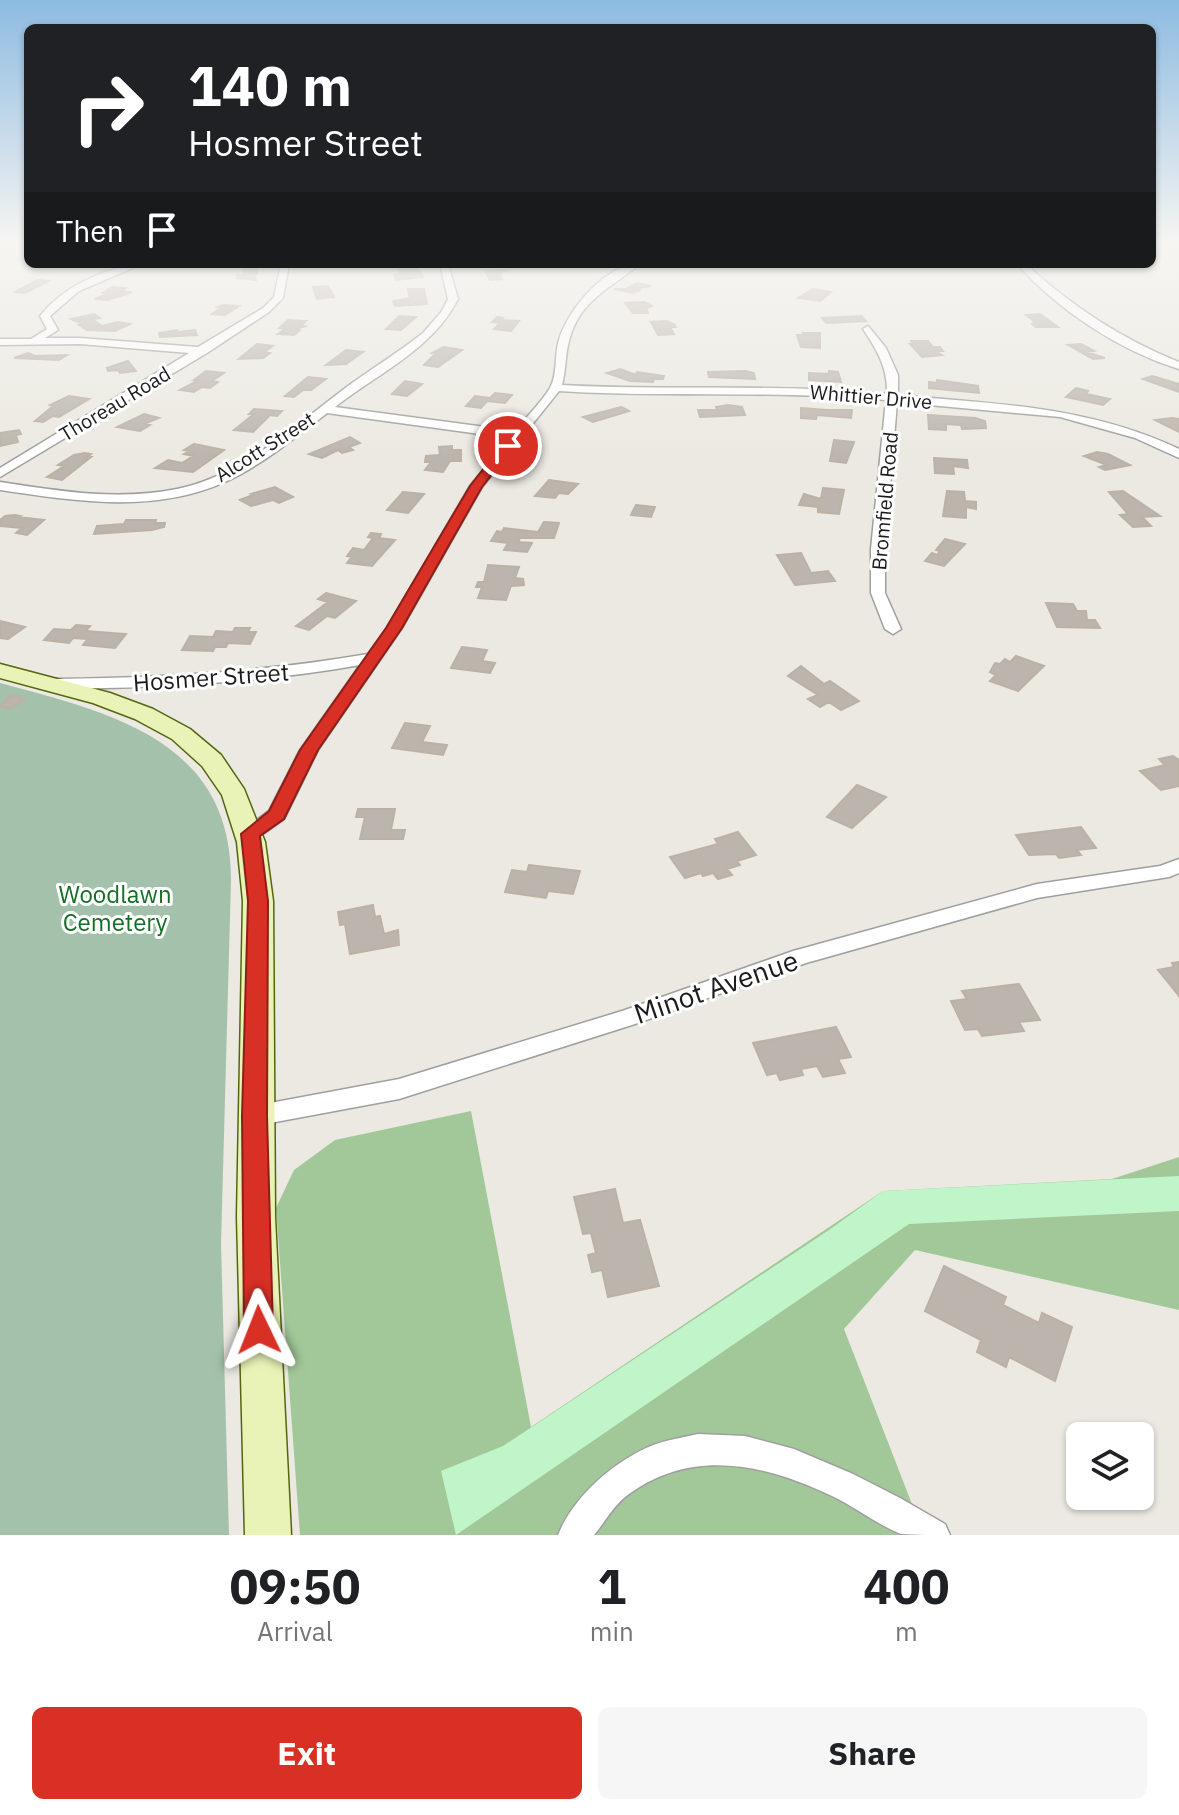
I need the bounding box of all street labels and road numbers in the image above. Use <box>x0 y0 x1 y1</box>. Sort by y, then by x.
street label: Thoreau Road <box>54 360 175 447</box>
street label: Whittier Drive <box>809 378 933 415</box>
street label: Alcott Street <box>210 405 320 488</box>
street label: Bromfield Road <box>865 431 904 571</box>
street label: Hosmer Street <box>132 656 290 698</box>
street label: Minot Avenue <box>629 941 803 1032</box>

